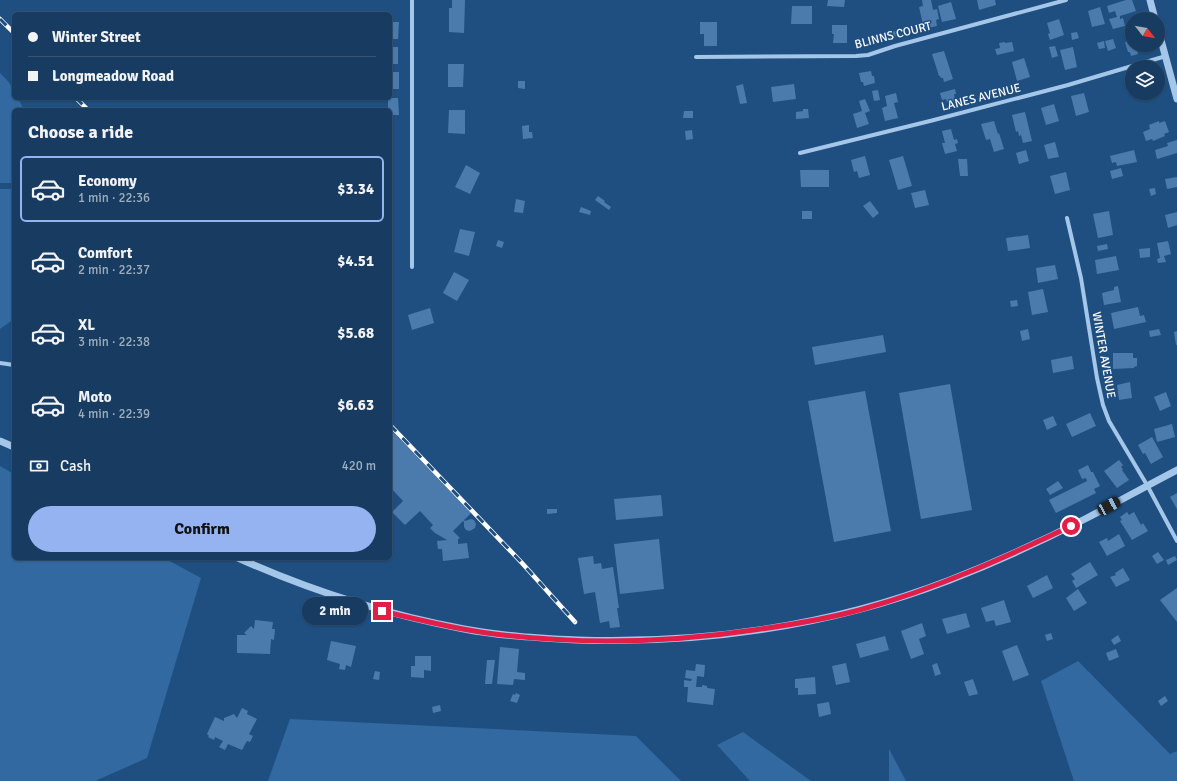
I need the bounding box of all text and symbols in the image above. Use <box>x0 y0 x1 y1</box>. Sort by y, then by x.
north arrow <box>1125 12 1165 52</box>
map controls <box>1125 12 1165 100</box>
street label: BLINNS COURT <box>853 19 933 52</box>
text: Winter Street <box>52 28 141 46</box>
button: layers <box>1125 60 1165 100</box>
text: Longmeadow Road <box>52 67 174 85</box>
street label: LANES AVENUE <box>940 80 1022 115</box>
text: Choose a ride <box>28 121 133 143</box>
icon: car <box>30 171 66 207</box>
text: Economy <box>78 172 137 190</box>
text: $3.34 <box>337 180 374 198</box>
text: 1 min · 22:36 <box>78 190 150 206</box>
icon: car <box>30 243 66 279</box>
text: Comfort <box>78 244 132 262</box>
text: $4.51 <box>337 252 374 270</box>
text: 2 min · 22:37 <box>78 262 150 278</box>
street label: WINTER AVENUE <box>1088 311 1119 400</box>
icon: car <box>30 315 66 351</box>
text: XL <box>78 316 95 334</box>
text: $5.68 <box>337 324 374 342</box>
text: 3 min · 22:38 <box>78 334 150 350</box>
icon: car <box>30 387 66 423</box>
text: Moto <box>78 388 112 406</box>
text: $6.63 <box>337 396 374 414</box>
text: 4 min · 22:39 <box>78 406 150 422</box>
icon: cash <box>28 455 50 477</box>
text: Cash <box>60 457 91 475</box>
text: 420 m <box>342 458 376 474</box>
car <box>1096 495 1122 517</box>
button: Confirm <box>28 506 376 552</box>
route start <box>1062 517 1080 535</box>
callout: 2 min <box>302 597 368 625</box>
route end <box>373 602 391 620</box>
text: 2 min <box>319 603 351 619</box>

